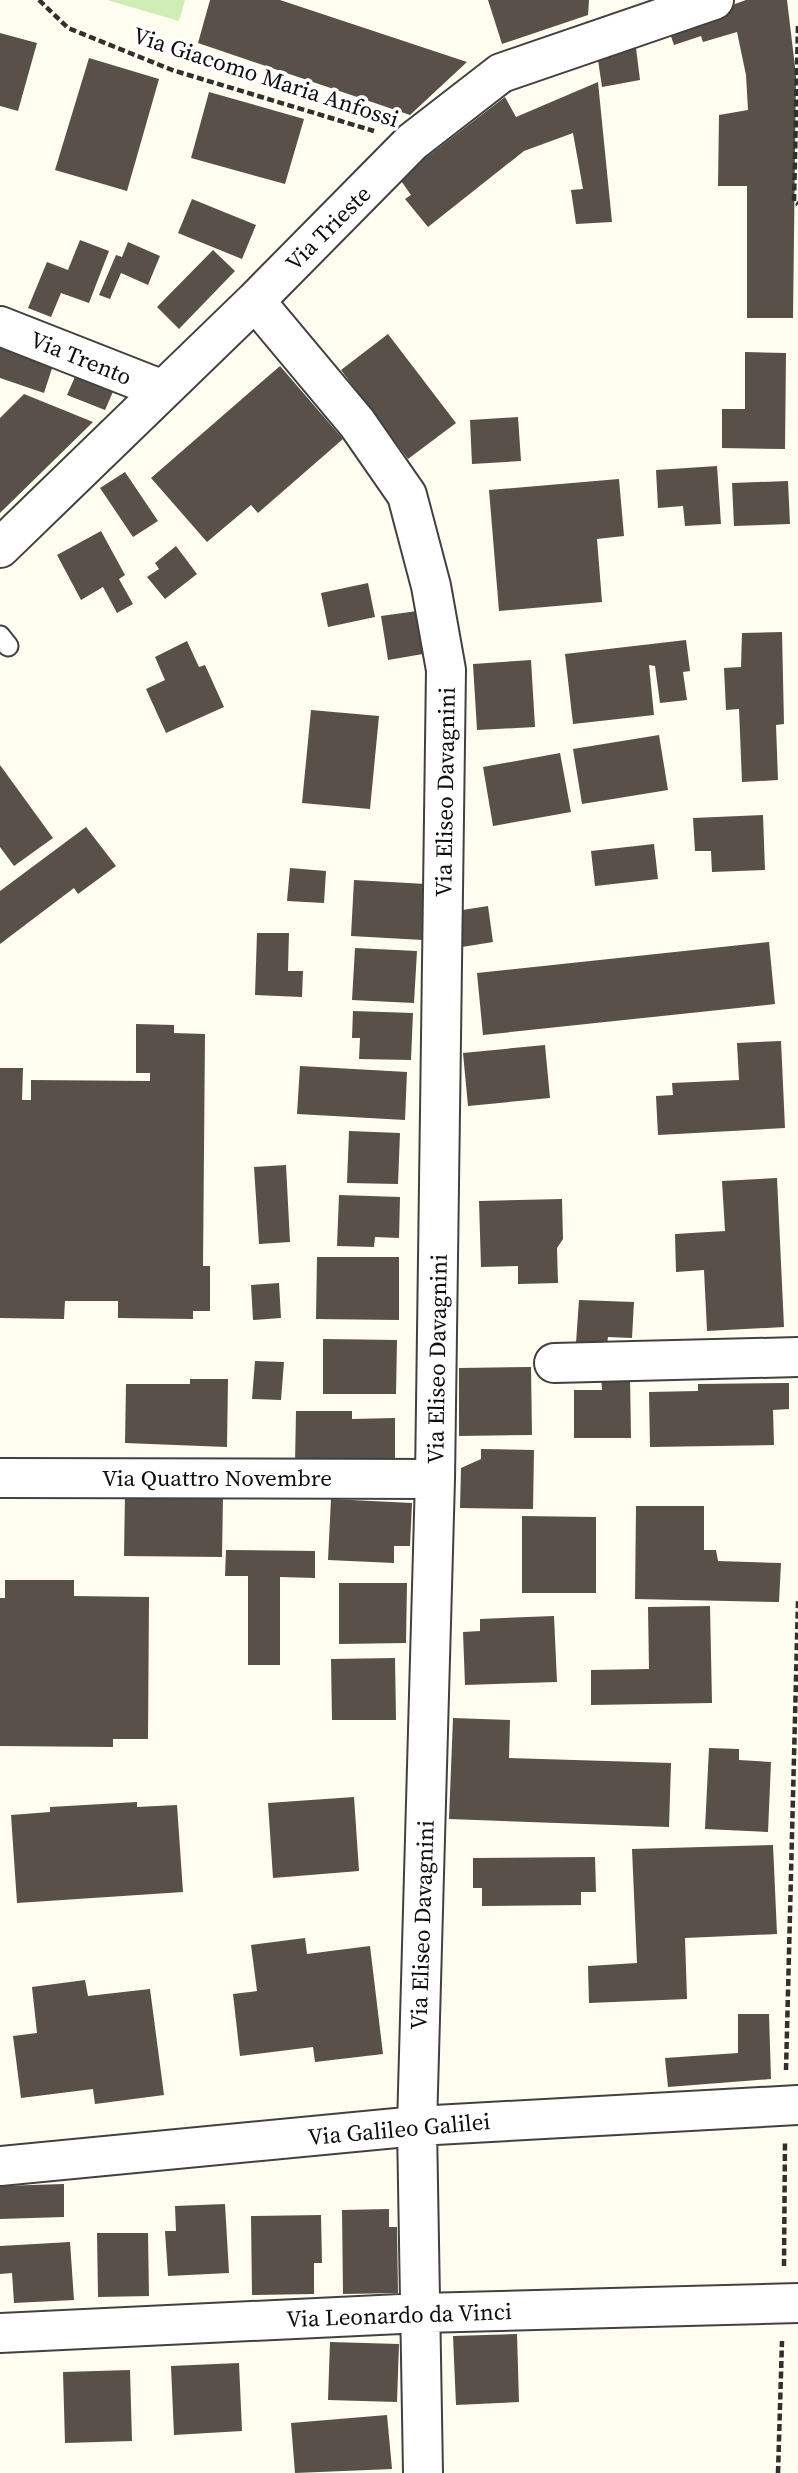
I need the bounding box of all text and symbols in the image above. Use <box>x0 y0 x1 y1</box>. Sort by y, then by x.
street label: Via Giacomo Maria Anfossi <box>129 19 403 135</box>
street label: Via Trieste <box>278 178 378 278</box>
street label: Via Trento <box>26 323 136 393</box>
street label: Via Eliseo Davagnini <box>427 687 463 897</box>
street label: Via Eliseo Davagnini <box>419 1254 455 1464</box>
street label: Via Quattro Novembre <box>102 1462 332 1494</box>
street label: Via Eliseo Davagnini <box>402 1819 442 2030</box>
street label: Via Galileo Galilei <box>306 2105 492 2153</box>
street label: Via Leonardo da Vinci <box>286 2295 512 2335</box>

